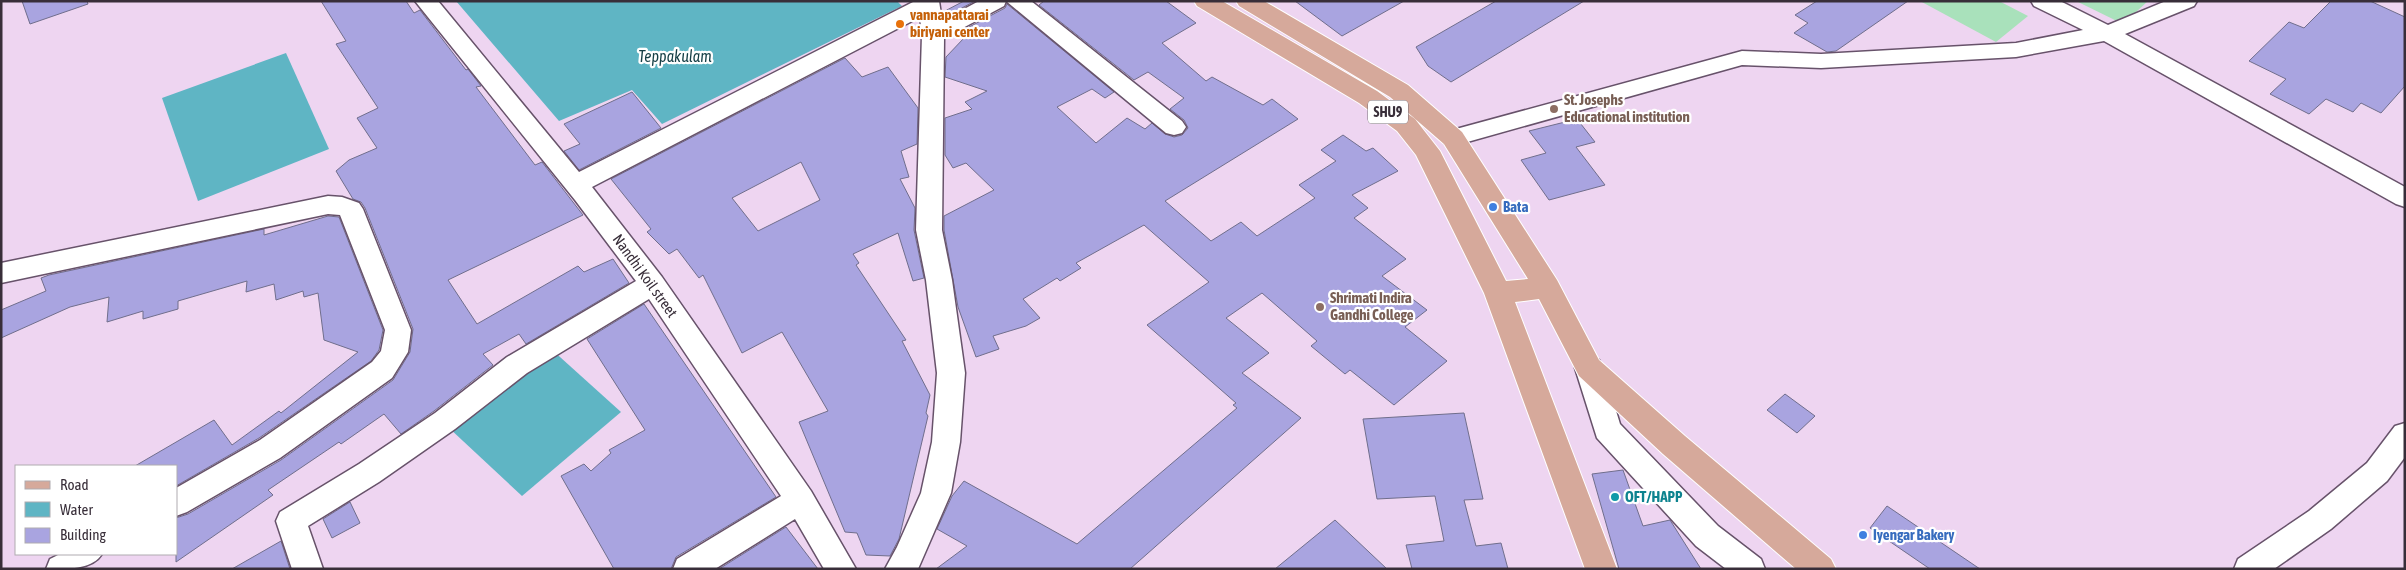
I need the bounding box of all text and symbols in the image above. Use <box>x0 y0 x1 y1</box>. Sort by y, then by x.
place label: vannapattarai biriyani center <box>910 6 990 40</box>
marker: vannapattarai biriyani center <box>894 18 906 30</box>
water label: Teppakulam <box>638 47 712 66</box>
place label: St. Josephs Educational institution <box>1564 91 1690 125</box>
road number: SHU9 <box>1368 100 1408 124</box>
marker: St. Josephs Educational institution <box>1548 103 1560 115</box>
place label: Bata <box>1503 198 1528 215</box>
marker: Bata <box>1487 201 1499 213</box>
street label: Nandhi Koil street <box>610 231 681 321</box>
place label: Shrimati Indira Gandhi College <box>1330 289 1414 323</box>
marker: Shrimati Indira Gandhi College <box>1314 301 1326 313</box>
legend <box>15 465 178 555</box>
text: Road <box>60 476 89 493</box>
place label: OFT/HAPP <box>1625 488 1683 505</box>
marker: OFT/HAPP <box>1609 491 1621 503</box>
text: Water <box>60 501 93 518</box>
text: Building <box>60 526 106 543</box>
place label: Iyengar Bakery <box>1873 526 1955 543</box>
marker: Iyengar Bakery <box>1857 529 1869 541</box>

